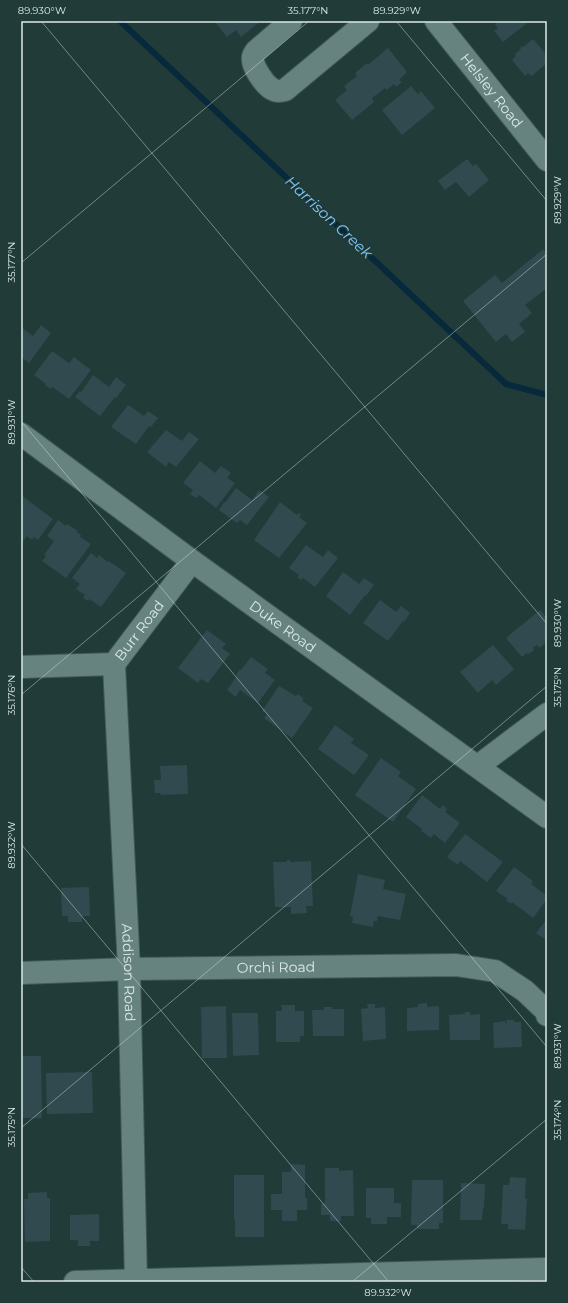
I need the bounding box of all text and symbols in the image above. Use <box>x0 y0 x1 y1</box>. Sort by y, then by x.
text: 89.930°W <box>18 4 66 17</box>
text: 35.177°N <box>288 4 328 17</box>
text: 89.929°W <box>373 4 421 17</box>
street label: Helsley Road <box>456 50 527 132</box>
water label: Harrison Creek <box>281 172 377 263</box>
text: 89.929°W <box>551 176 564 224</box>
text: 35.177°N <box>5 242 18 282</box>
text: 89.931°W <box>5 399 18 445</box>
street label: Duke Road <box>246 596 320 657</box>
street label: Burr Road <box>111 597 168 664</box>
text: 89.930°W <box>551 599 564 647</box>
text: 35.175°N <box>551 667 564 707</box>
text: 35.176°N <box>5 675 18 715</box>
text: 89.932°W <box>5 821 18 869</box>
street label: Addison Road <box>118 923 139 1022</box>
street label: Orchi Road <box>237 958 315 977</box>
text: 89.931°W <box>551 1023 564 1069</box>
text: 35.174°N <box>551 1100 564 1140</box>
text: 35.175°N <box>5 1107 18 1147</box>
text: 89.932°W <box>364 1286 412 1299</box>

